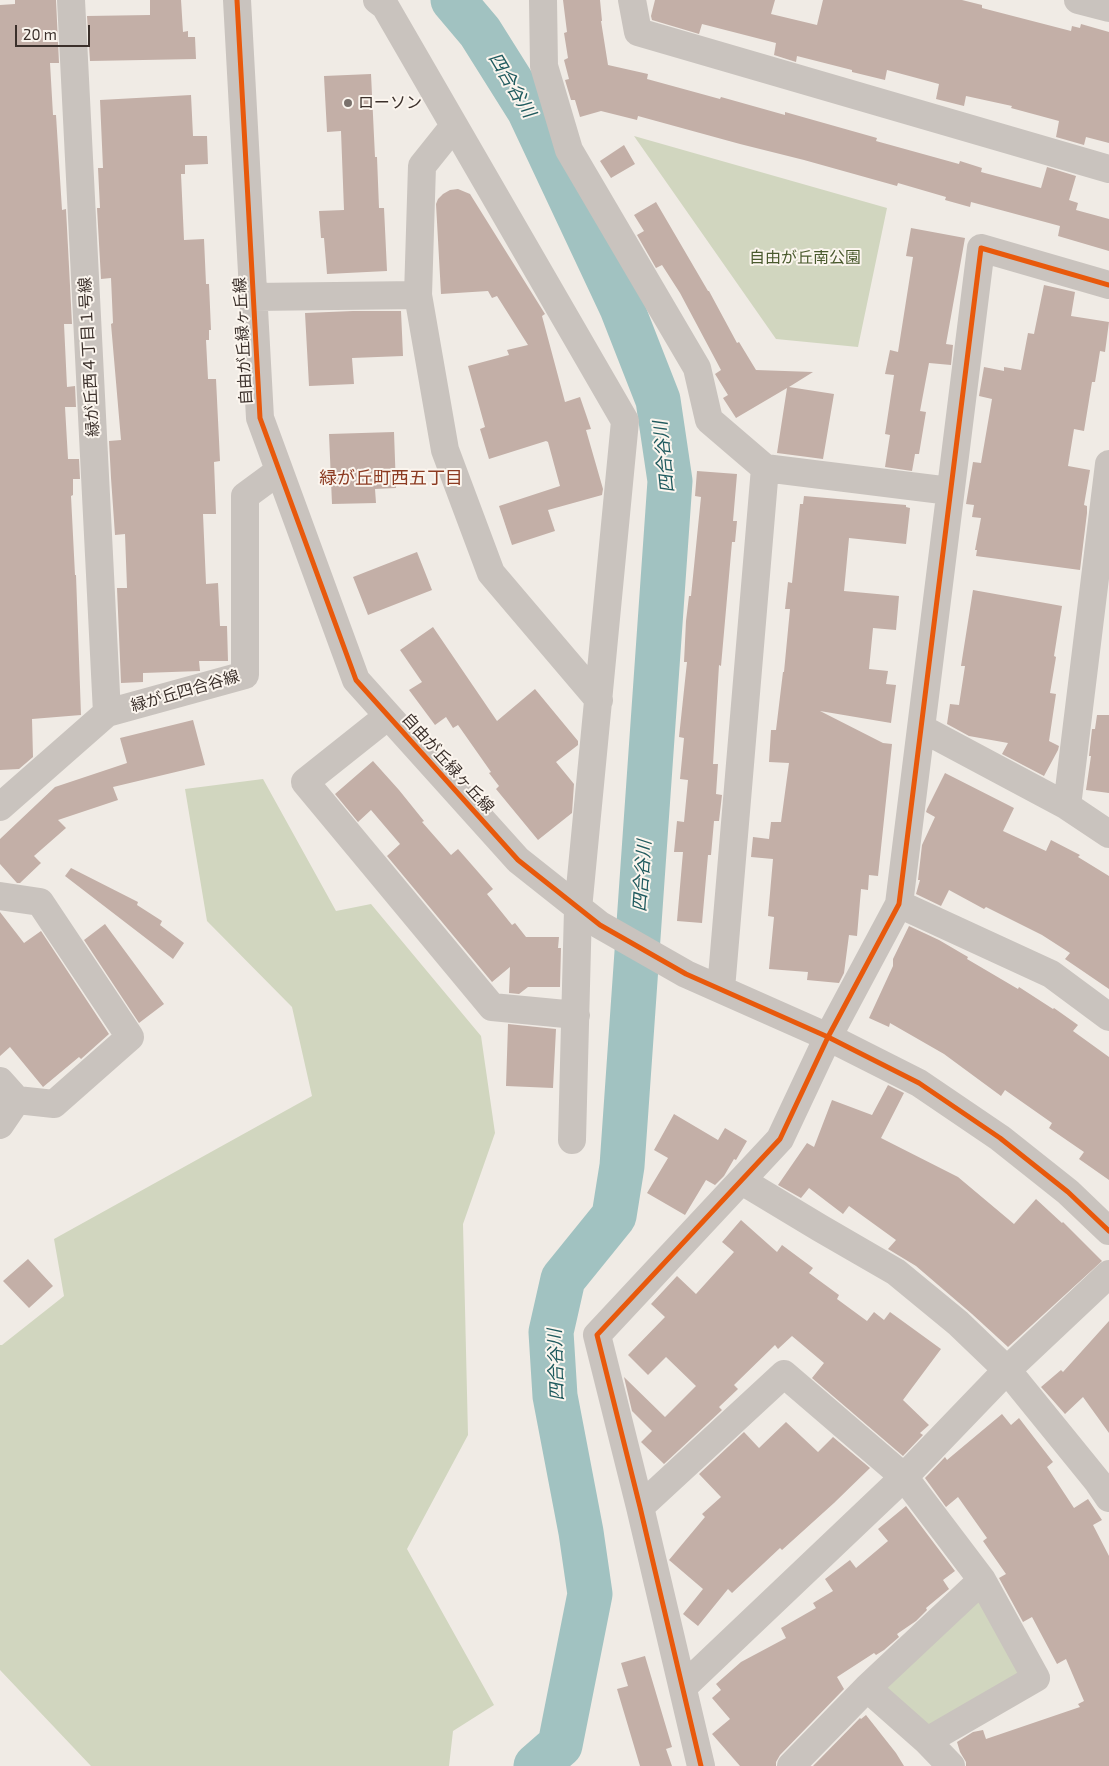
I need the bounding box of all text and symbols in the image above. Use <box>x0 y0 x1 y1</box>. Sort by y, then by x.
scale bar <box>18 15 92 47</box>
text: 20 m <box>23 25 57 43</box>
water label: 四合谷川 <box>484 49 540 121</box>
place label: ローソン <box>358 93 422 113</box>
marker: ローソン <box>342 97 354 109</box>
park label: 自由が丘南公園 <box>749 248 861 268</box>
street label: 緑が丘西４丁目１号線 <box>75 277 103 437</box>
street label: 自由が丘緑ヶ丘線 <box>230 277 256 405</box>
water label: 四合谷川 <box>649 420 679 494</box>
district label: 緑が丘町西五丁目 <box>319 467 463 489</box>
street label: 緑が丘四合谷線 <box>129 666 241 716</box>
street label: 自由が丘緑ヶ丘線 <box>398 709 498 817</box>
water label: 四合谷川 <box>629 839 655 913</box>
water label: 四合谷川 <box>544 1329 568 1401</box>

